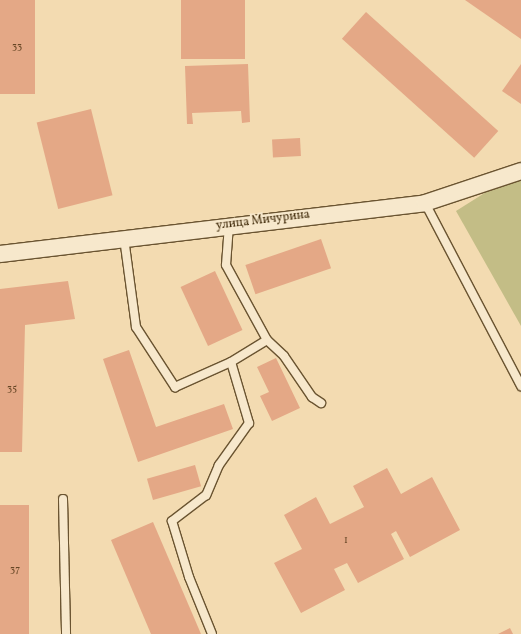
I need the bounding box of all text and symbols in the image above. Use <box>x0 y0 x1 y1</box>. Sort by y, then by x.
house number: 33 <box>12 41 22 53</box>
street label: улица Мичурина <box>215 208 311 234</box>
house number: 35 <box>7 383 17 395</box>
house number: 1 <box>344 535 348 547</box>
house number: 37 <box>10 564 20 576</box>

